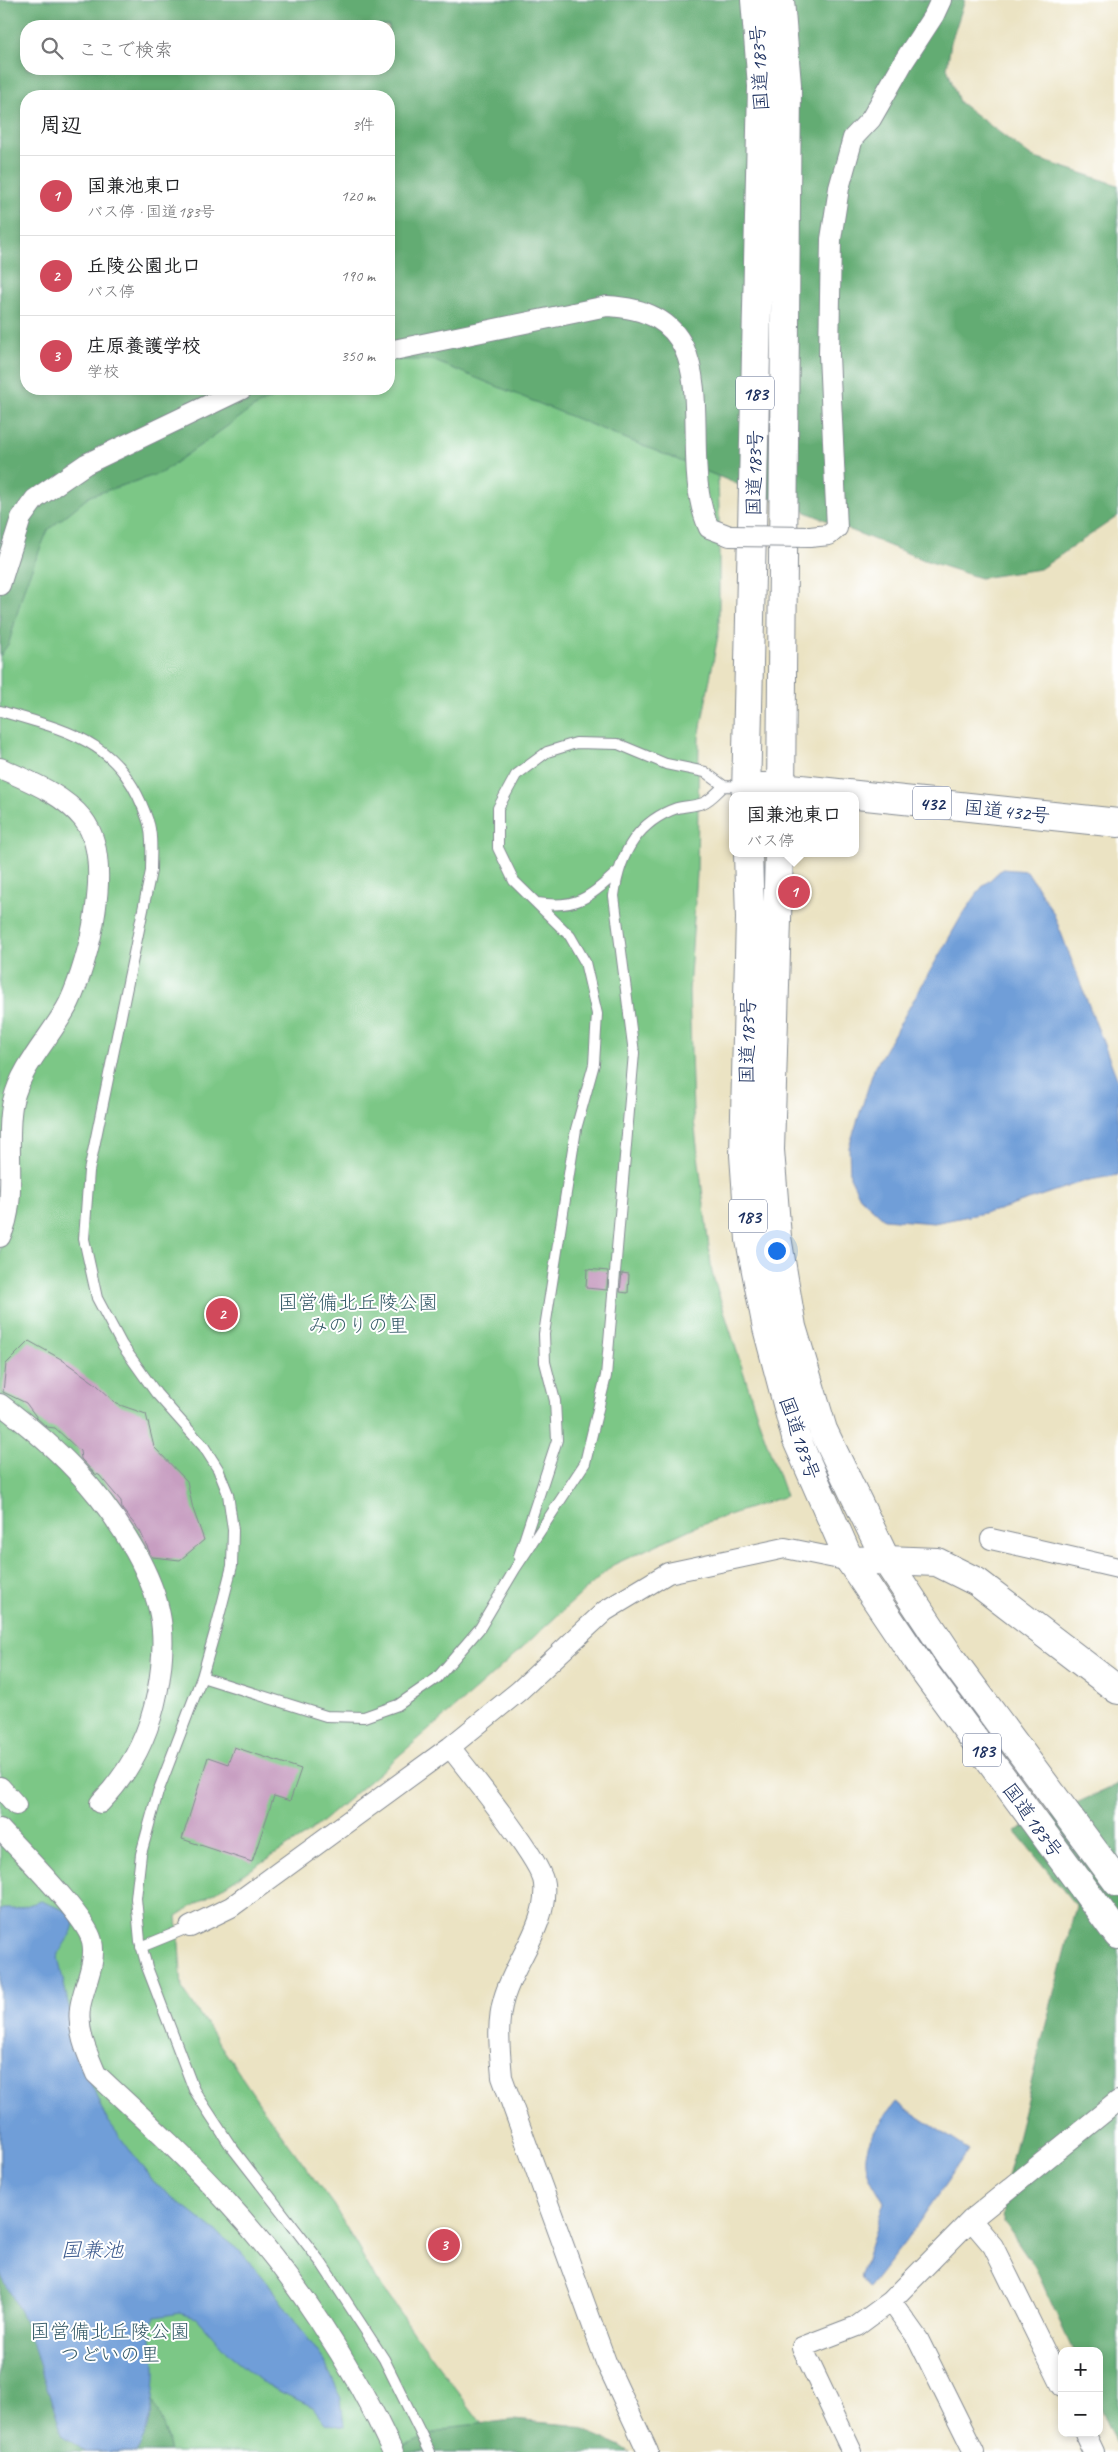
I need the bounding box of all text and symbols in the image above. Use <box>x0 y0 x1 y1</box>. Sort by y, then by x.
search box <box>20 20 395 75</box>
street label: 国道183号 <box>745 24 774 112</box>
icon: search <box>38 34 66 62</box>
text: ここで検索 <box>78 38 173 62</box>
text: 周辺 <box>40 112 82 138</box>
text: 3件 <box>352 115 375 135</box>
text: 国兼池東口 <box>87 174 182 198</box>
text: 1 <box>52 186 60 206</box>
text: 120 m <box>341 186 375 206</box>
text: バス停 · 国道183号 <box>87 202 215 222</box>
text: 丘陵公園北口 <box>87 254 201 278</box>
text: 2 <box>52 266 60 286</box>
text: 190 m <box>341 266 375 286</box>
text: バス停 <box>87 282 135 302</box>
text: 庄原養護学校 <box>87 334 201 358</box>
text: 3 <box>52 346 60 366</box>
text: 350 m <box>341 346 375 366</box>
text: 学校 <box>87 362 119 382</box>
road number: 183 <box>736 376 774 409</box>
street label: 国道183号 <box>741 429 768 517</box>
road number: 432 <box>913 786 951 820</box>
popup <box>729 792 859 857</box>
street label: 国道432号 <box>962 795 1052 828</box>
text: 国兼池東口 <box>746 803 842 827</box>
text: バス停 <box>746 831 795 851</box>
pin: 1 <box>778 873 810 911</box>
street label: 国道183号 <box>734 997 761 1085</box>
road number: 183 <box>729 1200 767 1232</box>
your location <box>764 1238 790 1264</box>
park label: 国営備北丘陵公園 みのりの里 <box>278 1290 438 1338</box>
pin: 2 <box>206 1295 238 1333</box>
street label: 国道183号 <box>774 1393 826 1483</box>
road number: 183 <box>963 1734 1001 1766</box>
street label: 国道183号 <box>997 1778 1068 1863</box>
pin: 3 <box>428 2226 460 2264</box>
water label: 国兼池 <box>61 2237 124 2263</box>
park label: 国営備北丘陵公園 つどいの里 <box>30 2319 190 2367</box>
map controls <box>1058 2347 1103 2437</box>
button: + <box>1058 2347 1103 2392</box>
button: − <box>1058 2392 1103 2437</box>

